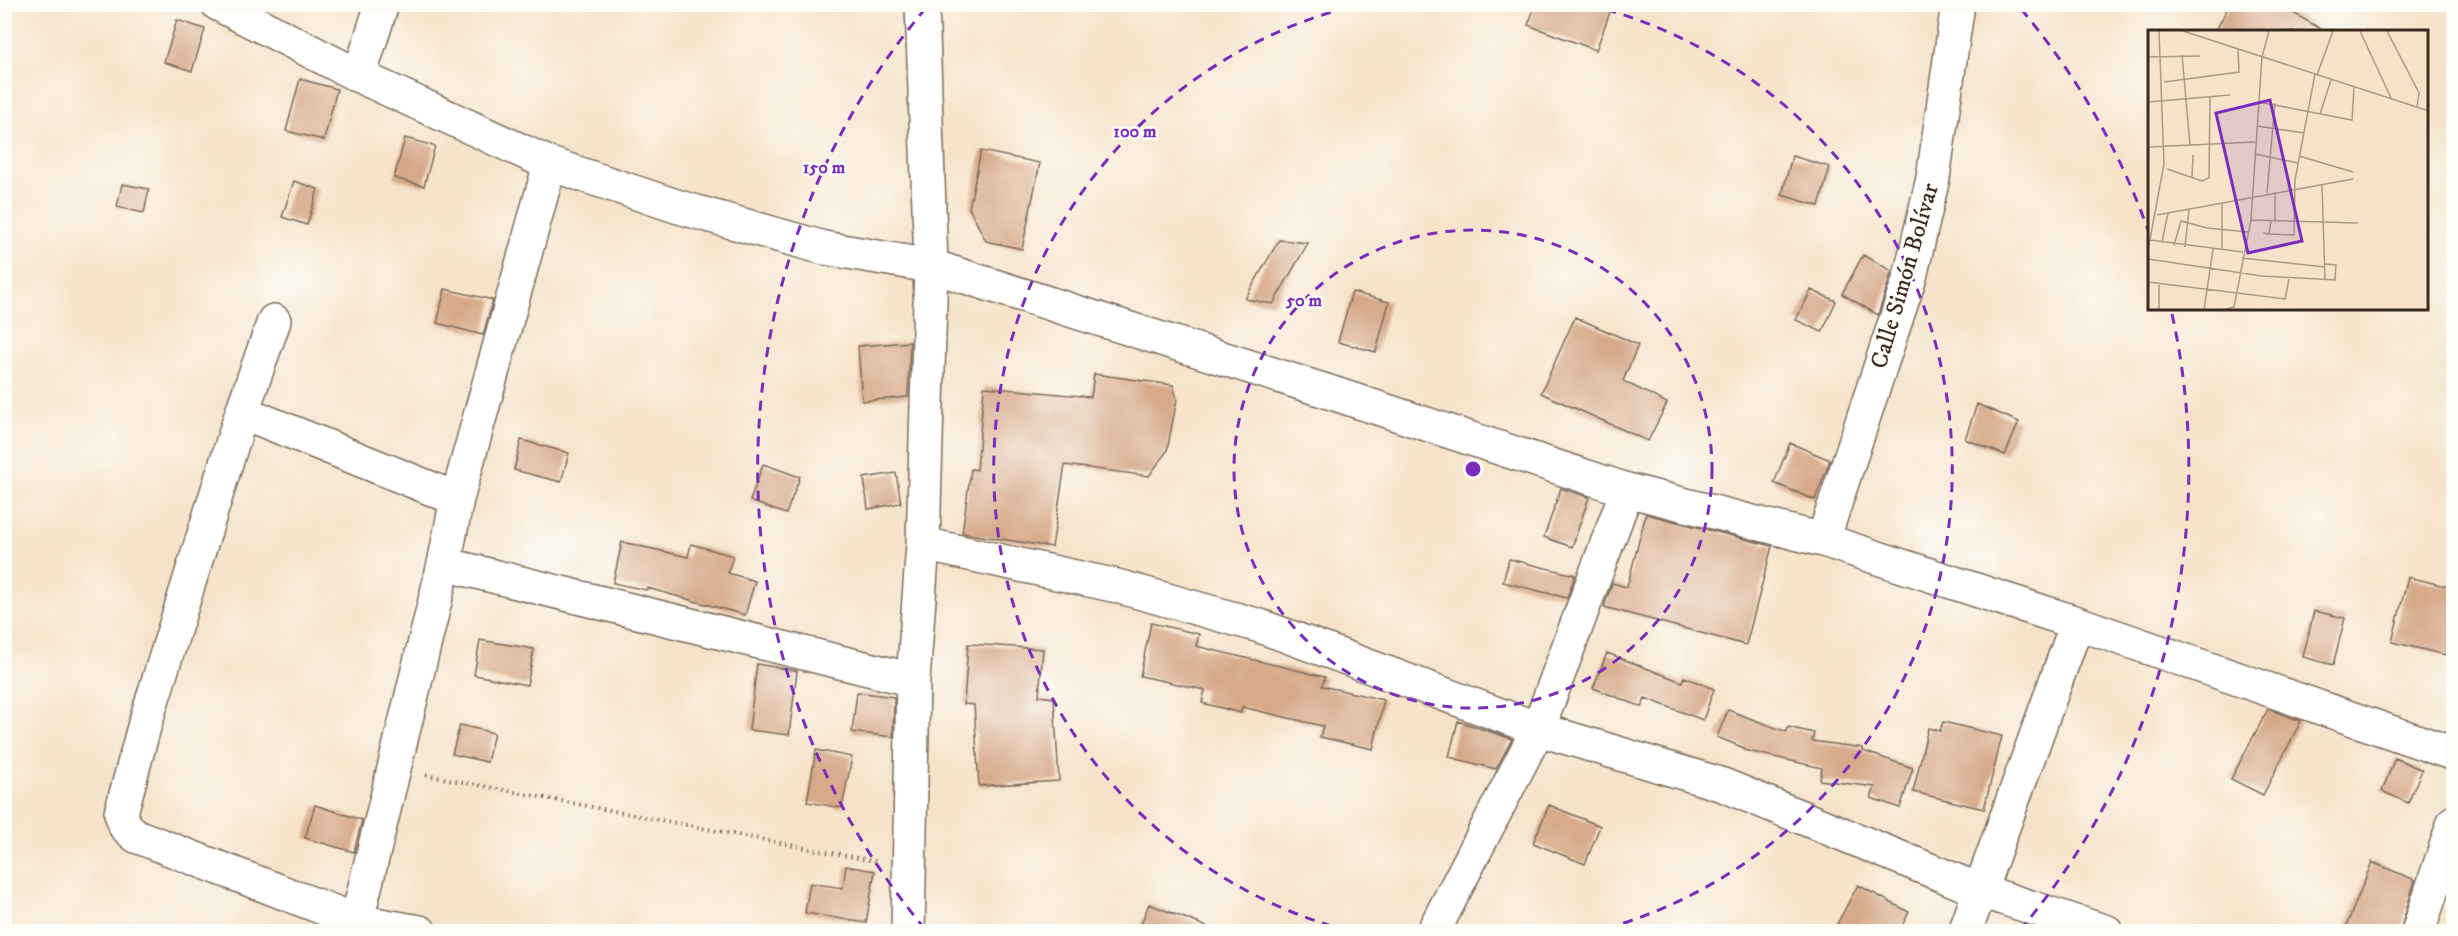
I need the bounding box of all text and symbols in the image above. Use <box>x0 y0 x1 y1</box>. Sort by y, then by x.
inset map <box>2148 30 2428 310</box>
text: 100 m <box>1113 121 1157 143</box>
text: 150 m <box>803 157 846 179</box>
street label: Calle Simón Bolívar <box>1864 180 1946 372</box>
text: 50 m <box>1285 290 1322 312</box>
centre of rings <box>1463 459 1483 479</box>

